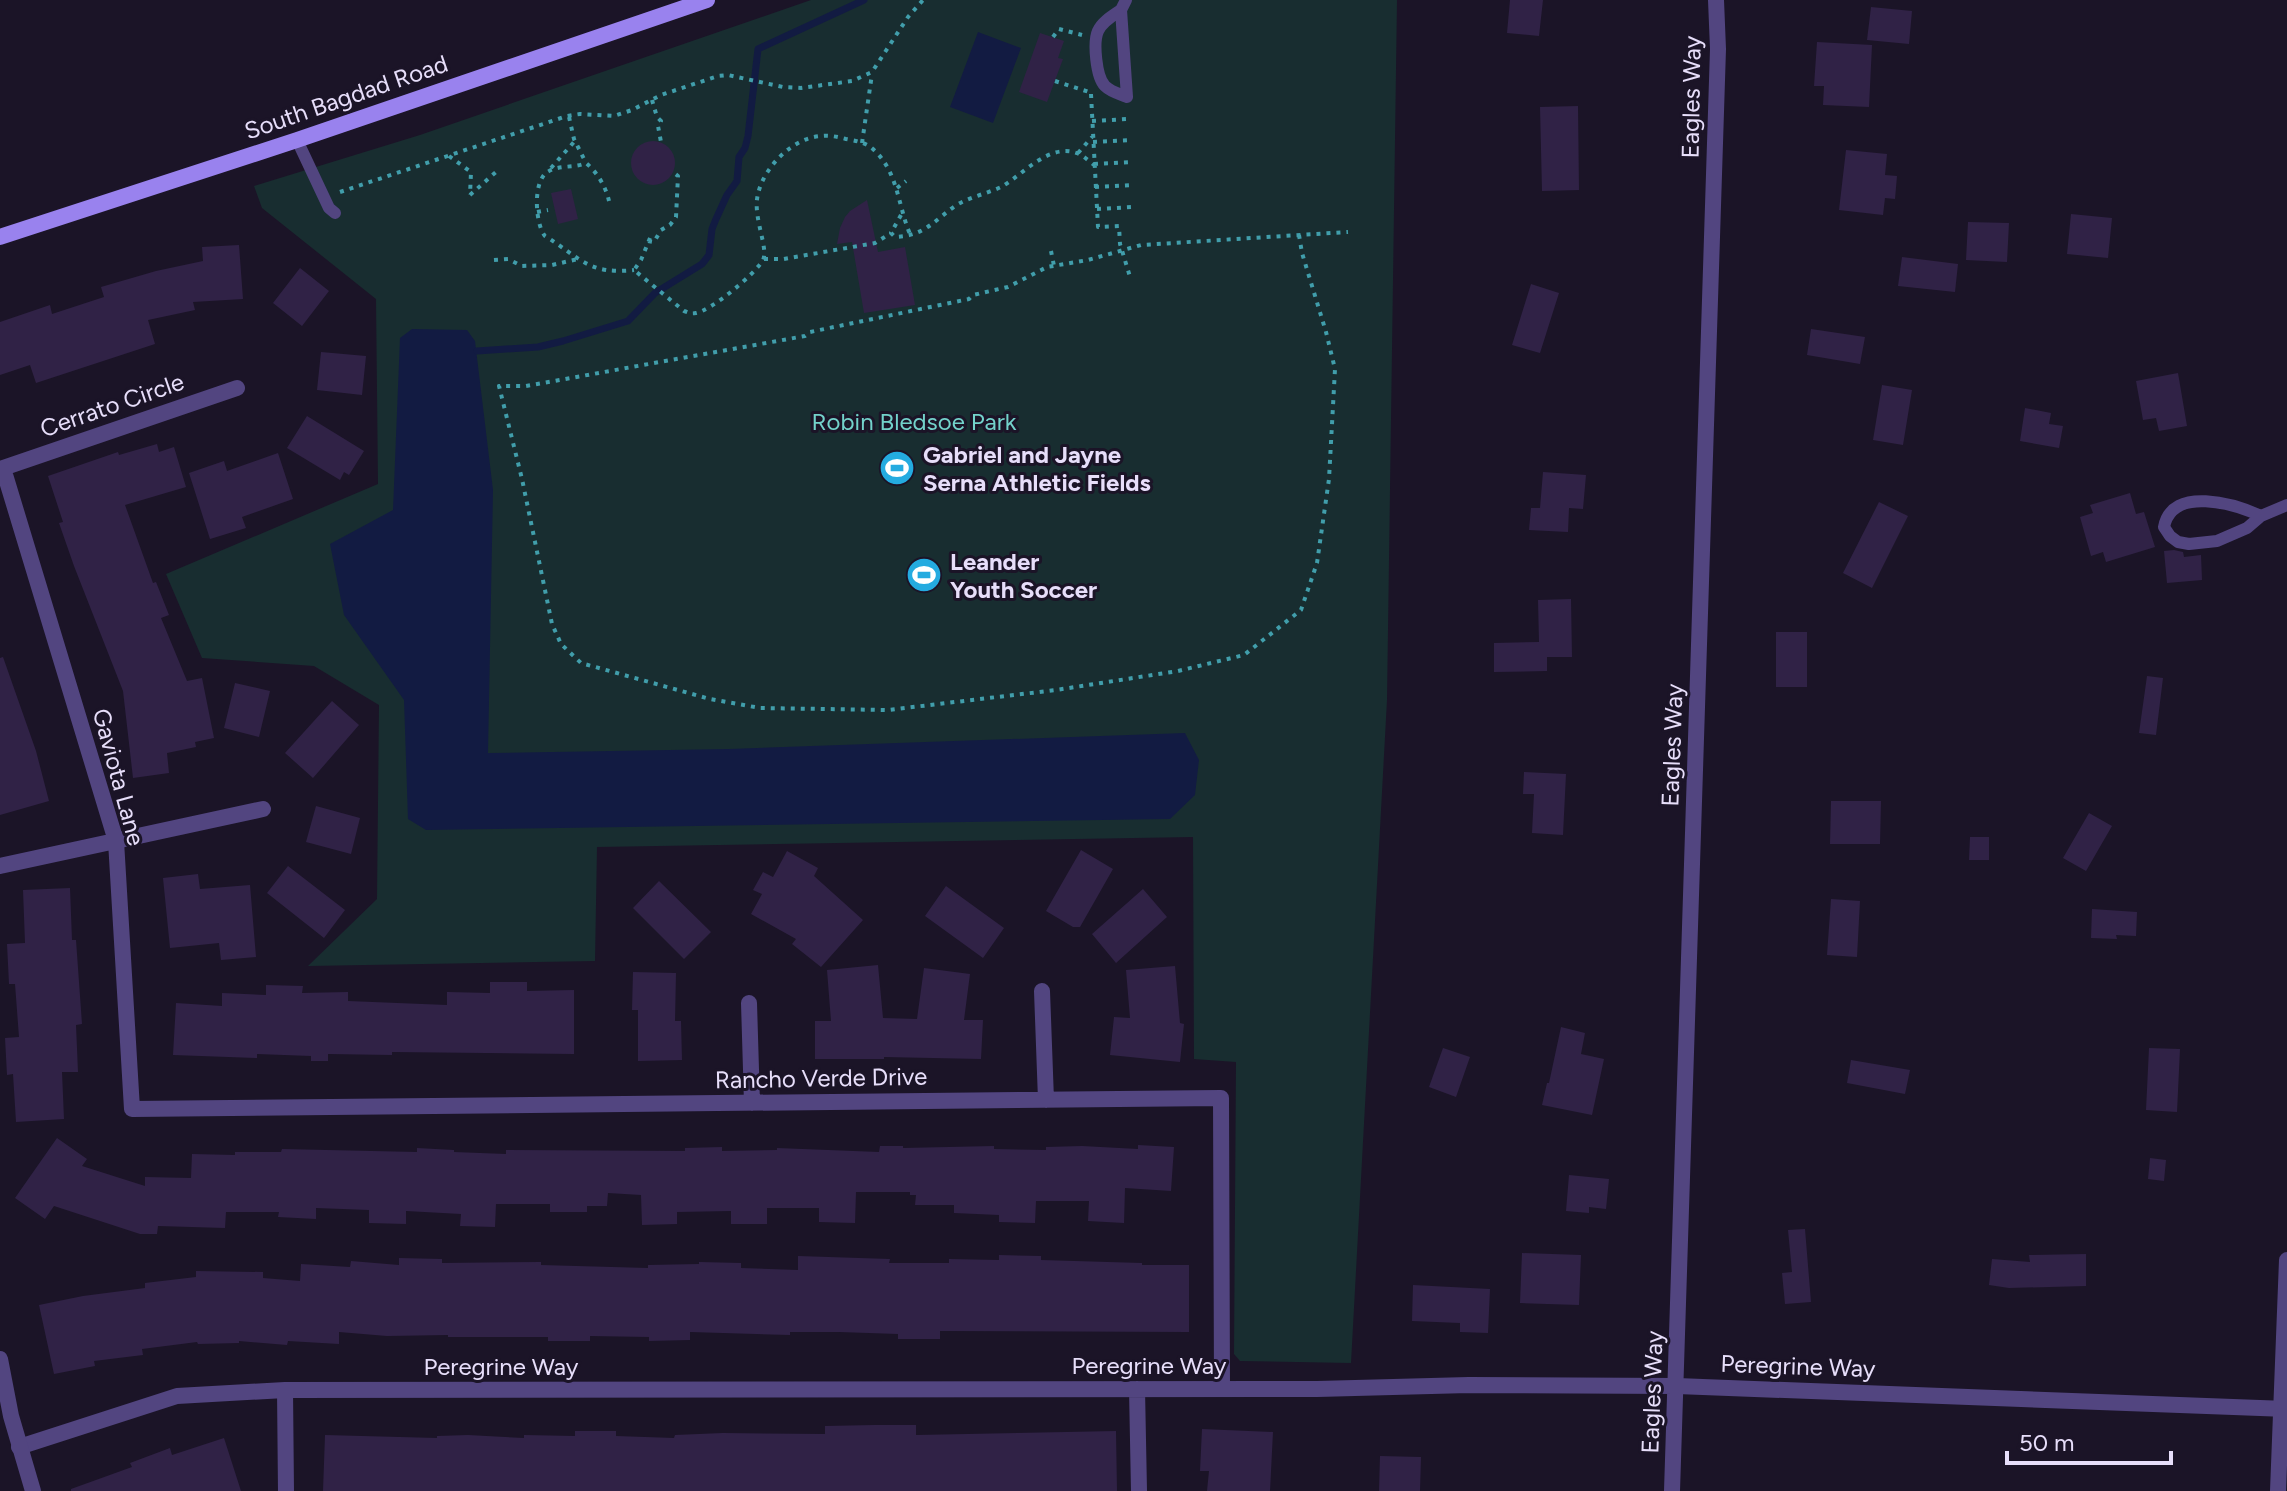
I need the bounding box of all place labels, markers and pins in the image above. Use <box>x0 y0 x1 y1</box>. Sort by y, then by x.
place label: Gabriel and Jayne Serna Athletic Fields <box>923 440 1151 497</box>
sports icon: Gabriel and Jayne Serna Athletic Fields <box>878 449 916 487</box>
place label: Leander Youth Soccer <box>950 547 1097 604</box>
sports icon: Leander Youth Soccer <box>905 556 943 594</box>

